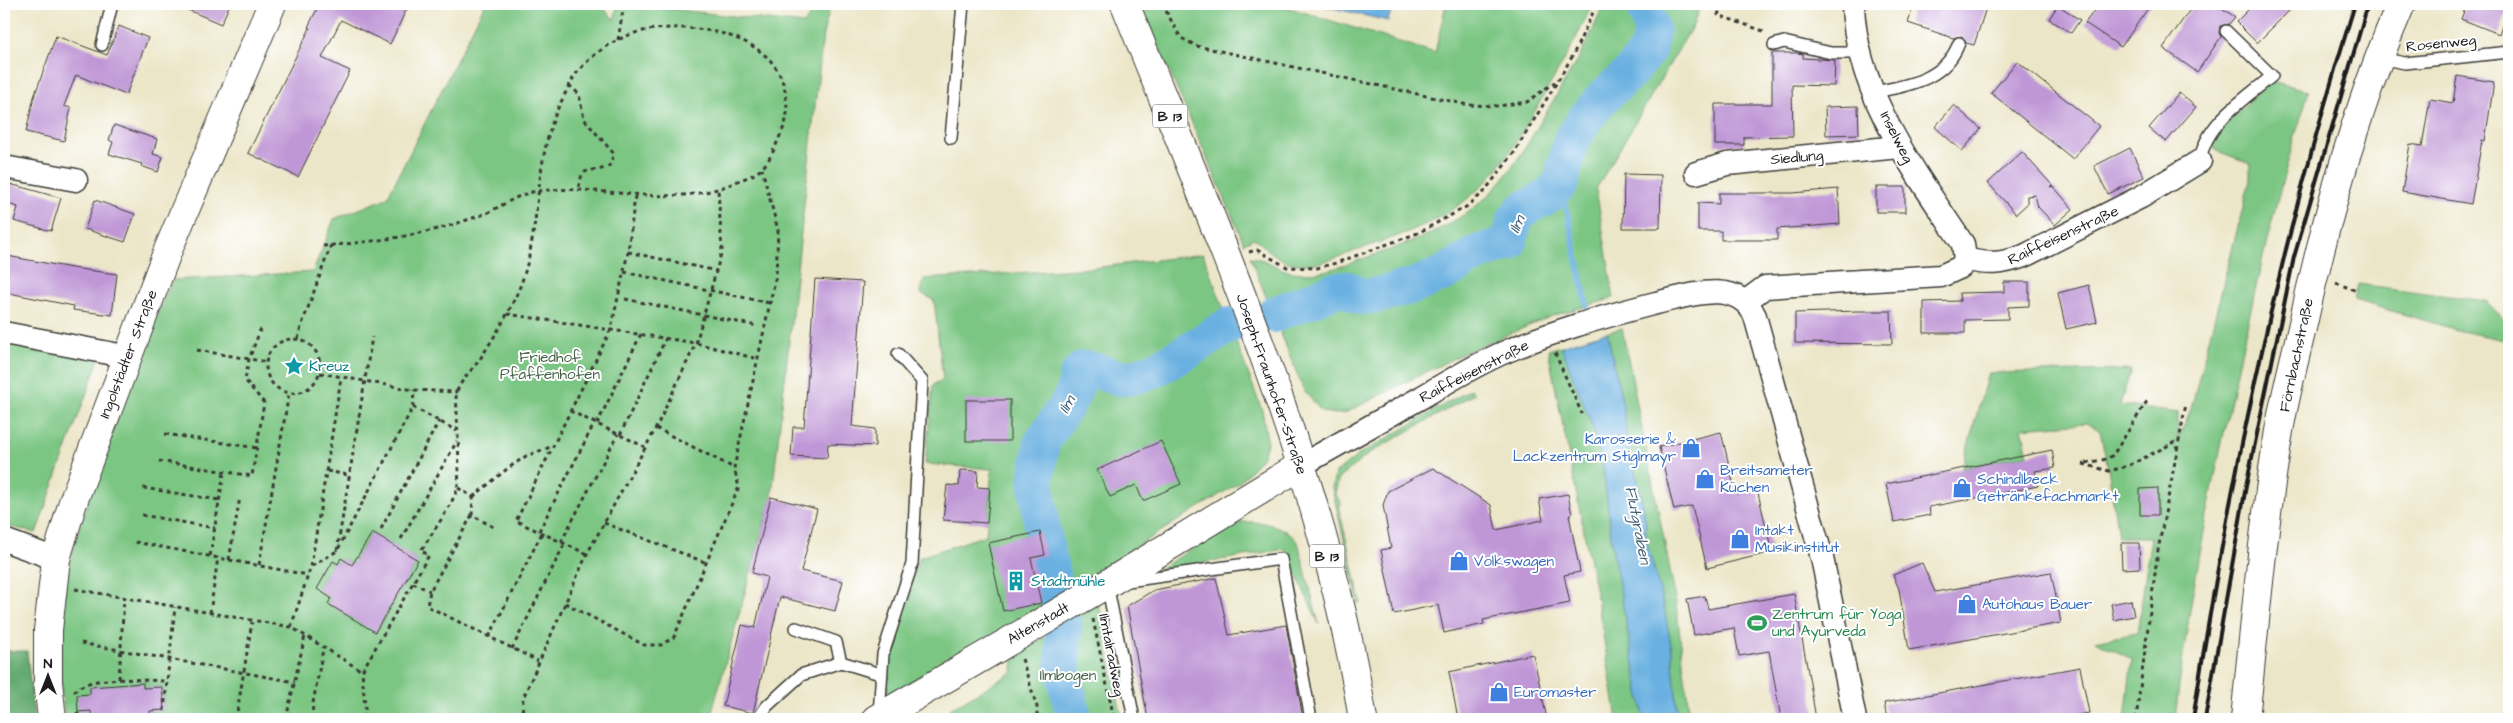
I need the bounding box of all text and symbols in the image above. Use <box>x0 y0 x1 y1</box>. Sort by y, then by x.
street label: Rosenweg <box>2405 29 2477 59</box>
road number: B 13 <box>1152 104 1188 128</box>
street label: Inselweg <box>1874 108 1919 168</box>
street label: Siedlung <box>1770 145 1825 171</box>
street label: Raiffeisenstraße <box>2004 201 2122 270</box>
water label: Ilm <box>1503 211 1531 237</box>
street label: Ingolstädter Straße <box>94 287 164 422</box>
street label: Joseph-Fraunhofer-Straße <box>1231 291 1312 477</box>
street label: Förnbachstraße <box>2274 296 2319 414</box>
street label: Raiffeisenstraße <box>1416 335 1533 408</box>
park label: Friedhof Pfaffenhofen <box>500 347 600 385</box>
place icon: Kreuz <box>283 355 305 377</box>
place label: Kreuz <box>309 356 350 377</box>
water label: Ilm <box>1053 390 1081 417</box>
place label: Karosserie & Lackzentrum Stiglmayr <box>1513 429 1676 468</box>
shop icon: Karosserie & Lackzentrum Stiglmayr <box>1680 437 1702 459</box>
place label: Breitsameter Küchen <box>1720 460 1813 498</box>
shop icon: Breitsameter Küchen <box>1694 468 1716 490</box>
place label: Schindlbeck Getränkefachmarkt <box>1977 469 2119 507</box>
shop icon: Schindlbeck Getränkefachmarkt <box>1951 477 1973 499</box>
water label: Flutgraben <box>1619 484 1657 568</box>
place label: Intakt Musikinstitut <box>1755 520 1839 558</box>
shop icon: Intakt Musikinstitut <box>1729 528 1751 550</box>
road number: B 13 <box>1310 544 1344 568</box>
shop icon: Volkswagen <box>1448 550 1470 572</box>
place label: Volkswagen <box>1474 551 1555 573</box>
building icon: Stadtmühle <box>1005 570 1027 592</box>
place label: Stadtmühle <box>1031 571 1105 592</box>
shop icon: Autohaus Bauer <box>1956 593 1978 615</box>
place label: Autohaus Bauer <box>1982 594 2092 615</box>
street label: Altenstadt <box>1003 597 1073 650</box>
place label: Zentrum für Yoga und Ayurveda <box>1772 604 1902 643</box>
street label: Ilmtalradweg <box>1092 612 1130 699</box>
sports icon: Zentrum für Yoga und Ayurveda <box>1746 612 1768 634</box>
north arrow <box>22 650 72 700</box>
text: N <box>44 654 53 674</box>
park label: Ilmbogen <box>1040 665 1097 687</box>
shop icon: Euromaster <box>1488 681 1510 703</box>
place label: Euromaster <box>1514 682 1597 703</box>

